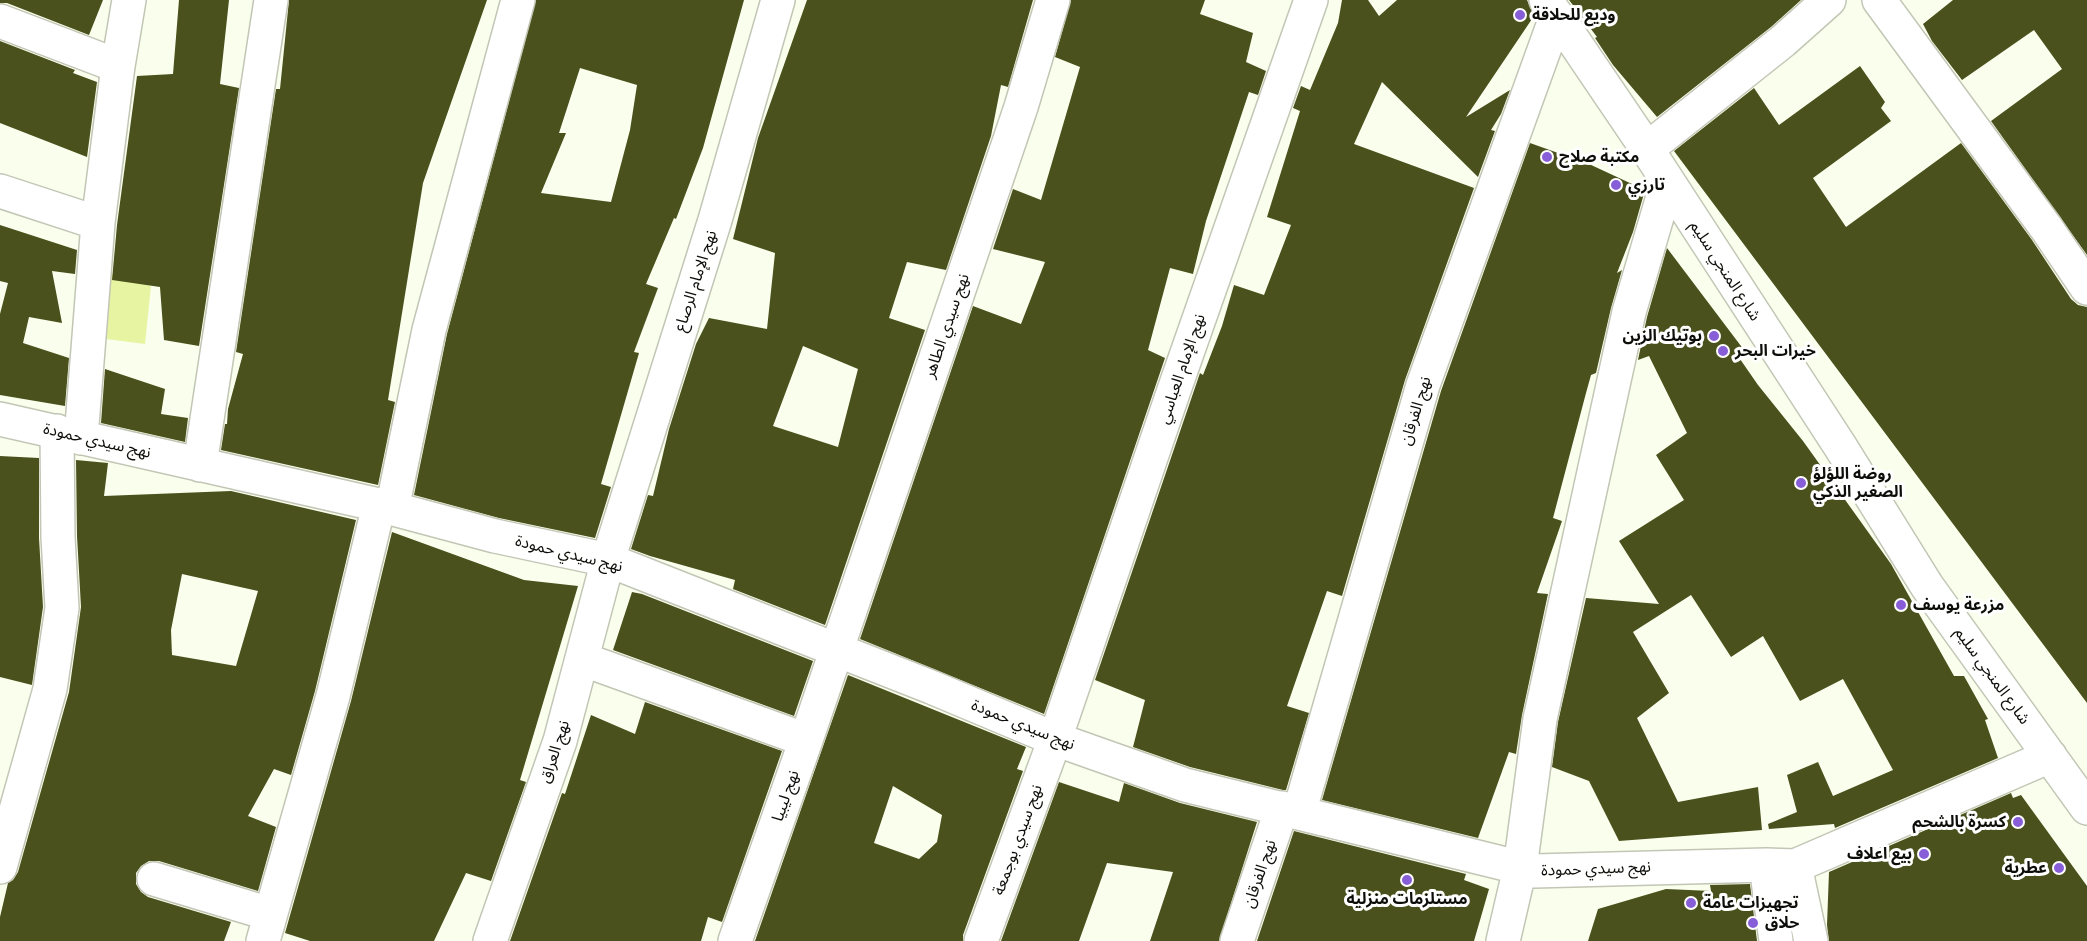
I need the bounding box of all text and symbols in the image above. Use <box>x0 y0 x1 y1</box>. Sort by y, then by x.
place label: وديع للحلاقة <box>1532 5 1615 25</box>
marker: وديع للحلاقة <box>1513 8 1527 22</box>
place label: مكتبة صلاح <box>1559 147 1639 167</box>
marker: مكتبة صلاح <box>1540 150 1554 164</box>
place label: تارزي <box>1628 175 1665 195</box>
marker: تارزي <box>1609 178 1623 192</box>
street label: شارع المنجي سليم <box>1685 217 1765 325</box>
street label: نهج الإمام الرصاع <box>671 228 721 334</box>
street label: نهج سيدي الطاهر <box>920 271 974 381</box>
street label: نهج الإمام العباسي <box>1154 311 1210 427</box>
place label: بوتيك الزين <box>1622 326 1702 346</box>
marker: بوتيك الزين <box>1707 329 1721 343</box>
place label: خيرات البحر <box>1735 341 1816 361</box>
marker: خيرات البحر <box>1716 344 1730 358</box>
street label: نهج الفرقان <box>1396 374 1436 448</box>
street label: نهج سيدي حمودة <box>41 419 153 463</box>
place label: روضة اللؤلؤ الصغير الذكي <box>1813 464 1903 502</box>
marker: روضة اللؤلؤ الصغير الذكي <box>1794 476 1808 490</box>
street label: نهج سيدي حمودة <box>513 531 625 577</box>
place label: مزرعة يوسف <box>1913 595 2004 615</box>
marker: مزرعة يوسف <box>1894 598 1908 612</box>
street label: شارع المنجي سليم <box>1950 624 2034 728</box>
street label: نهج سيدي حمودة <box>968 696 1078 754</box>
street label: نهج العراق <box>536 718 574 786</box>
street label: نهج ليبيا <box>768 768 804 824</box>
street label: نهج سيدي بوجمعة <box>989 782 1047 898</box>
place label: كسرة بالشحم <box>1912 812 2006 832</box>
marker: كسرة بالشحم <box>2011 815 2025 829</box>
street label: نهج الفرقان <box>1239 837 1281 911</box>
place label: بيع اعلاف <box>1847 844 1912 864</box>
marker: بيع اعلاف <box>1917 847 1931 861</box>
street label: نهج سيدي حمودة <box>1541 857 1651 881</box>
place label: عطرية <box>2005 858 2047 878</box>
marker: عطرية <box>2052 861 2066 875</box>
marker: مستلزمات منزلية <box>1400 873 1414 887</box>
place label: مستلزمات منزلية <box>1346 889 1468 909</box>
place label: تجهيزات عامة <box>1703 893 1798 913</box>
marker: تجهيزات عامة <box>1684 896 1698 910</box>
place label: حلاق <box>1765 913 1799 933</box>
marker: حلاق <box>1746 916 1760 930</box>

